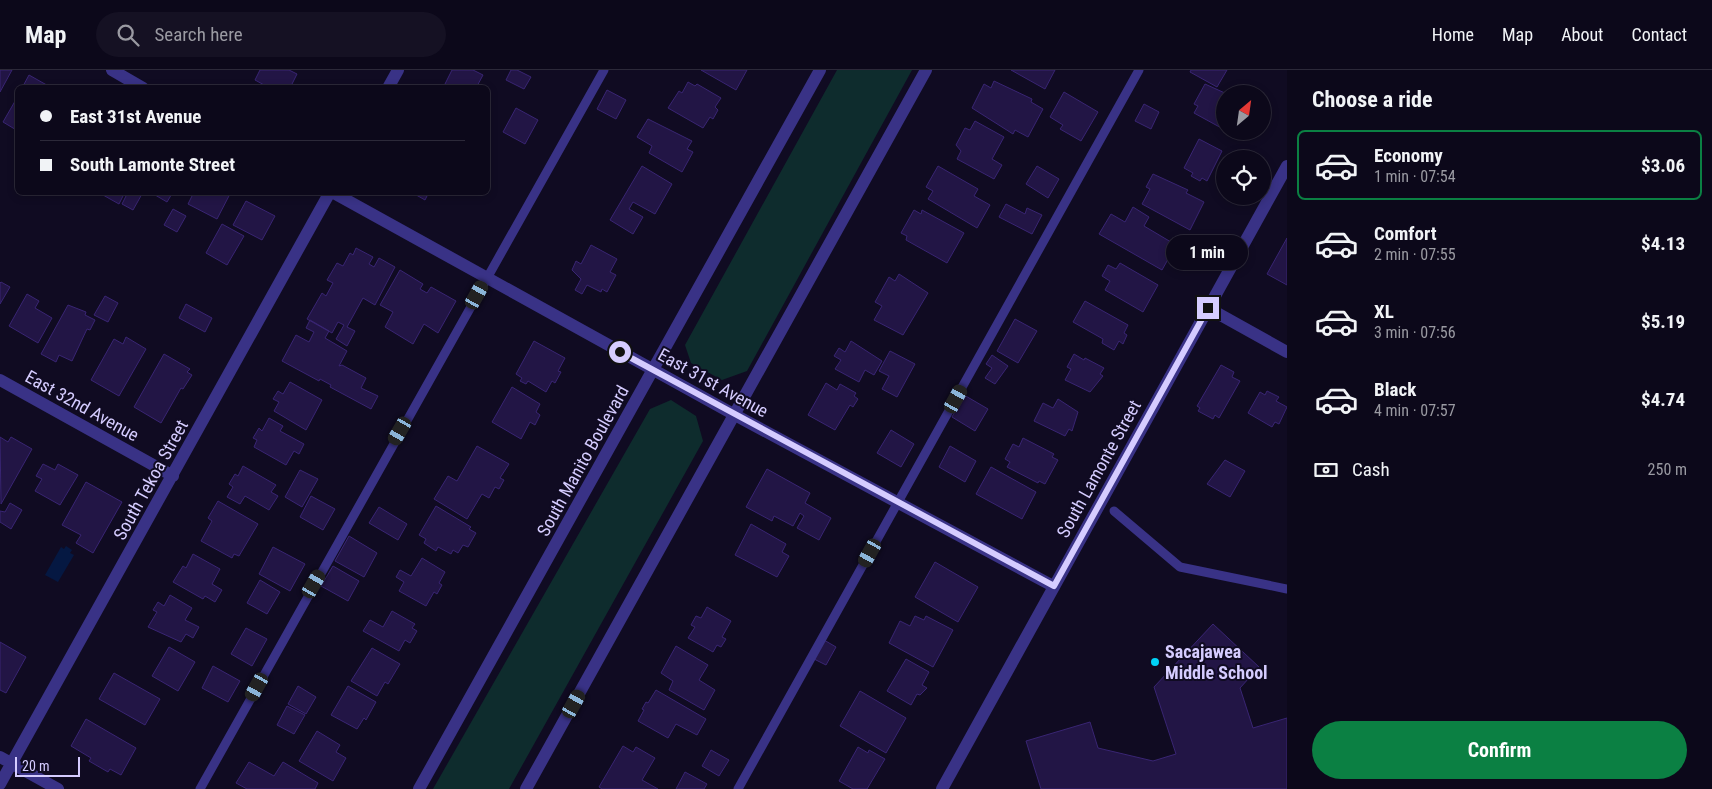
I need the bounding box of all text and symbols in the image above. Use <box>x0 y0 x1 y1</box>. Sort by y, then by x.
search box <box>96 12 446 57</box>
text: Map <box>25 21 66 49</box>
icon: search <box>114 21 142 49</box>
text: Search here <box>154 23 243 46</box>
text: Home <box>1432 24 1474 45</box>
text: Map <box>1502 24 1533 45</box>
text: About <box>1561 24 1603 45</box>
text: Contact <box>1631 24 1687 45</box>
north arrow <box>1216 85 1271 140</box>
map controls <box>1216 85 1271 205</box>
text: Choose a ride <box>1312 87 1433 112</box>
text: East 31st Avenue <box>70 105 201 128</box>
icon: car <box>1314 143 1359 188</box>
text: Economy <box>1374 144 1443 167</box>
button: locate <box>1216 150 1271 205</box>
text: South Lamonte Street <box>70 153 235 176</box>
text: $3.06 <box>1641 154 1685 177</box>
text: 1 min · 07:54 <box>1374 167 1456 186</box>
icon: car <box>1314 221 1359 266</box>
text: Comfort <box>1374 222 1437 245</box>
text: $4.13 <box>1641 232 1685 255</box>
callout: 1 min <box>1167 236 1249 270</box>
text: 1 min <box>1189 243 1225 262</box>
text: 2 min · 07:55 <box>1374 245 1456 264</box>
car <box>463 278 490 312</box>
route end <box>1197 297 1219 319</box>
icon: car <box>1314 299 1359 344</box>
text: XL <box>1374 300 1394 323</box>
text: $5.19 <box>1641 310 1685 333</box>
text: 3 min · 07:56 <box>1374 323 1456 342</box>
route start <box>609 341 631 363</box>
street label: East 31st Avenue <box>655 344 772 421</box>
street label: East 32nd Avenue <box>22 366 143 445</box>
icon: car <box>1314 377 1359 422</box>
text: Black <box>1374 378 1416 401</box>
street label: South Manito Boulevard <box>532 382 633 540</box>
car <box>942 382 969 416</box>
text: $4.74 <box>1641 388 1685 411</box>
street label: South Lamonte Street <box>1052 396 1145 541</box>
text: 4 min · 07:57 <box>1374 401 1456 420</box>
car <box>386 414 413 448</box>
street label: South Tekoa Street <box>109 416 192 543</box>
icon: cash <box>1312 456 1340 484</box>
text: Cash <box>1352 458 1390 481</box>
text: 250 m <box>1648 460 1687 479</box>
car <box>856 536 883 570</box>
car <box>300 567 327 601</box>
place label: Sacajawea Middle School <box>1165 641 1268 683</box>
marker: Sacajawea Middle School <box>1149 656 1161 668</box>
car <box>243 670 270 704</box>
car <box>560 687 587 721</box>
button: Confirm <box>1312 721 1687 779</box>
scale bar <box>15 754 80 777</box>
text: 20 m <box>22 758 50 774</box>

